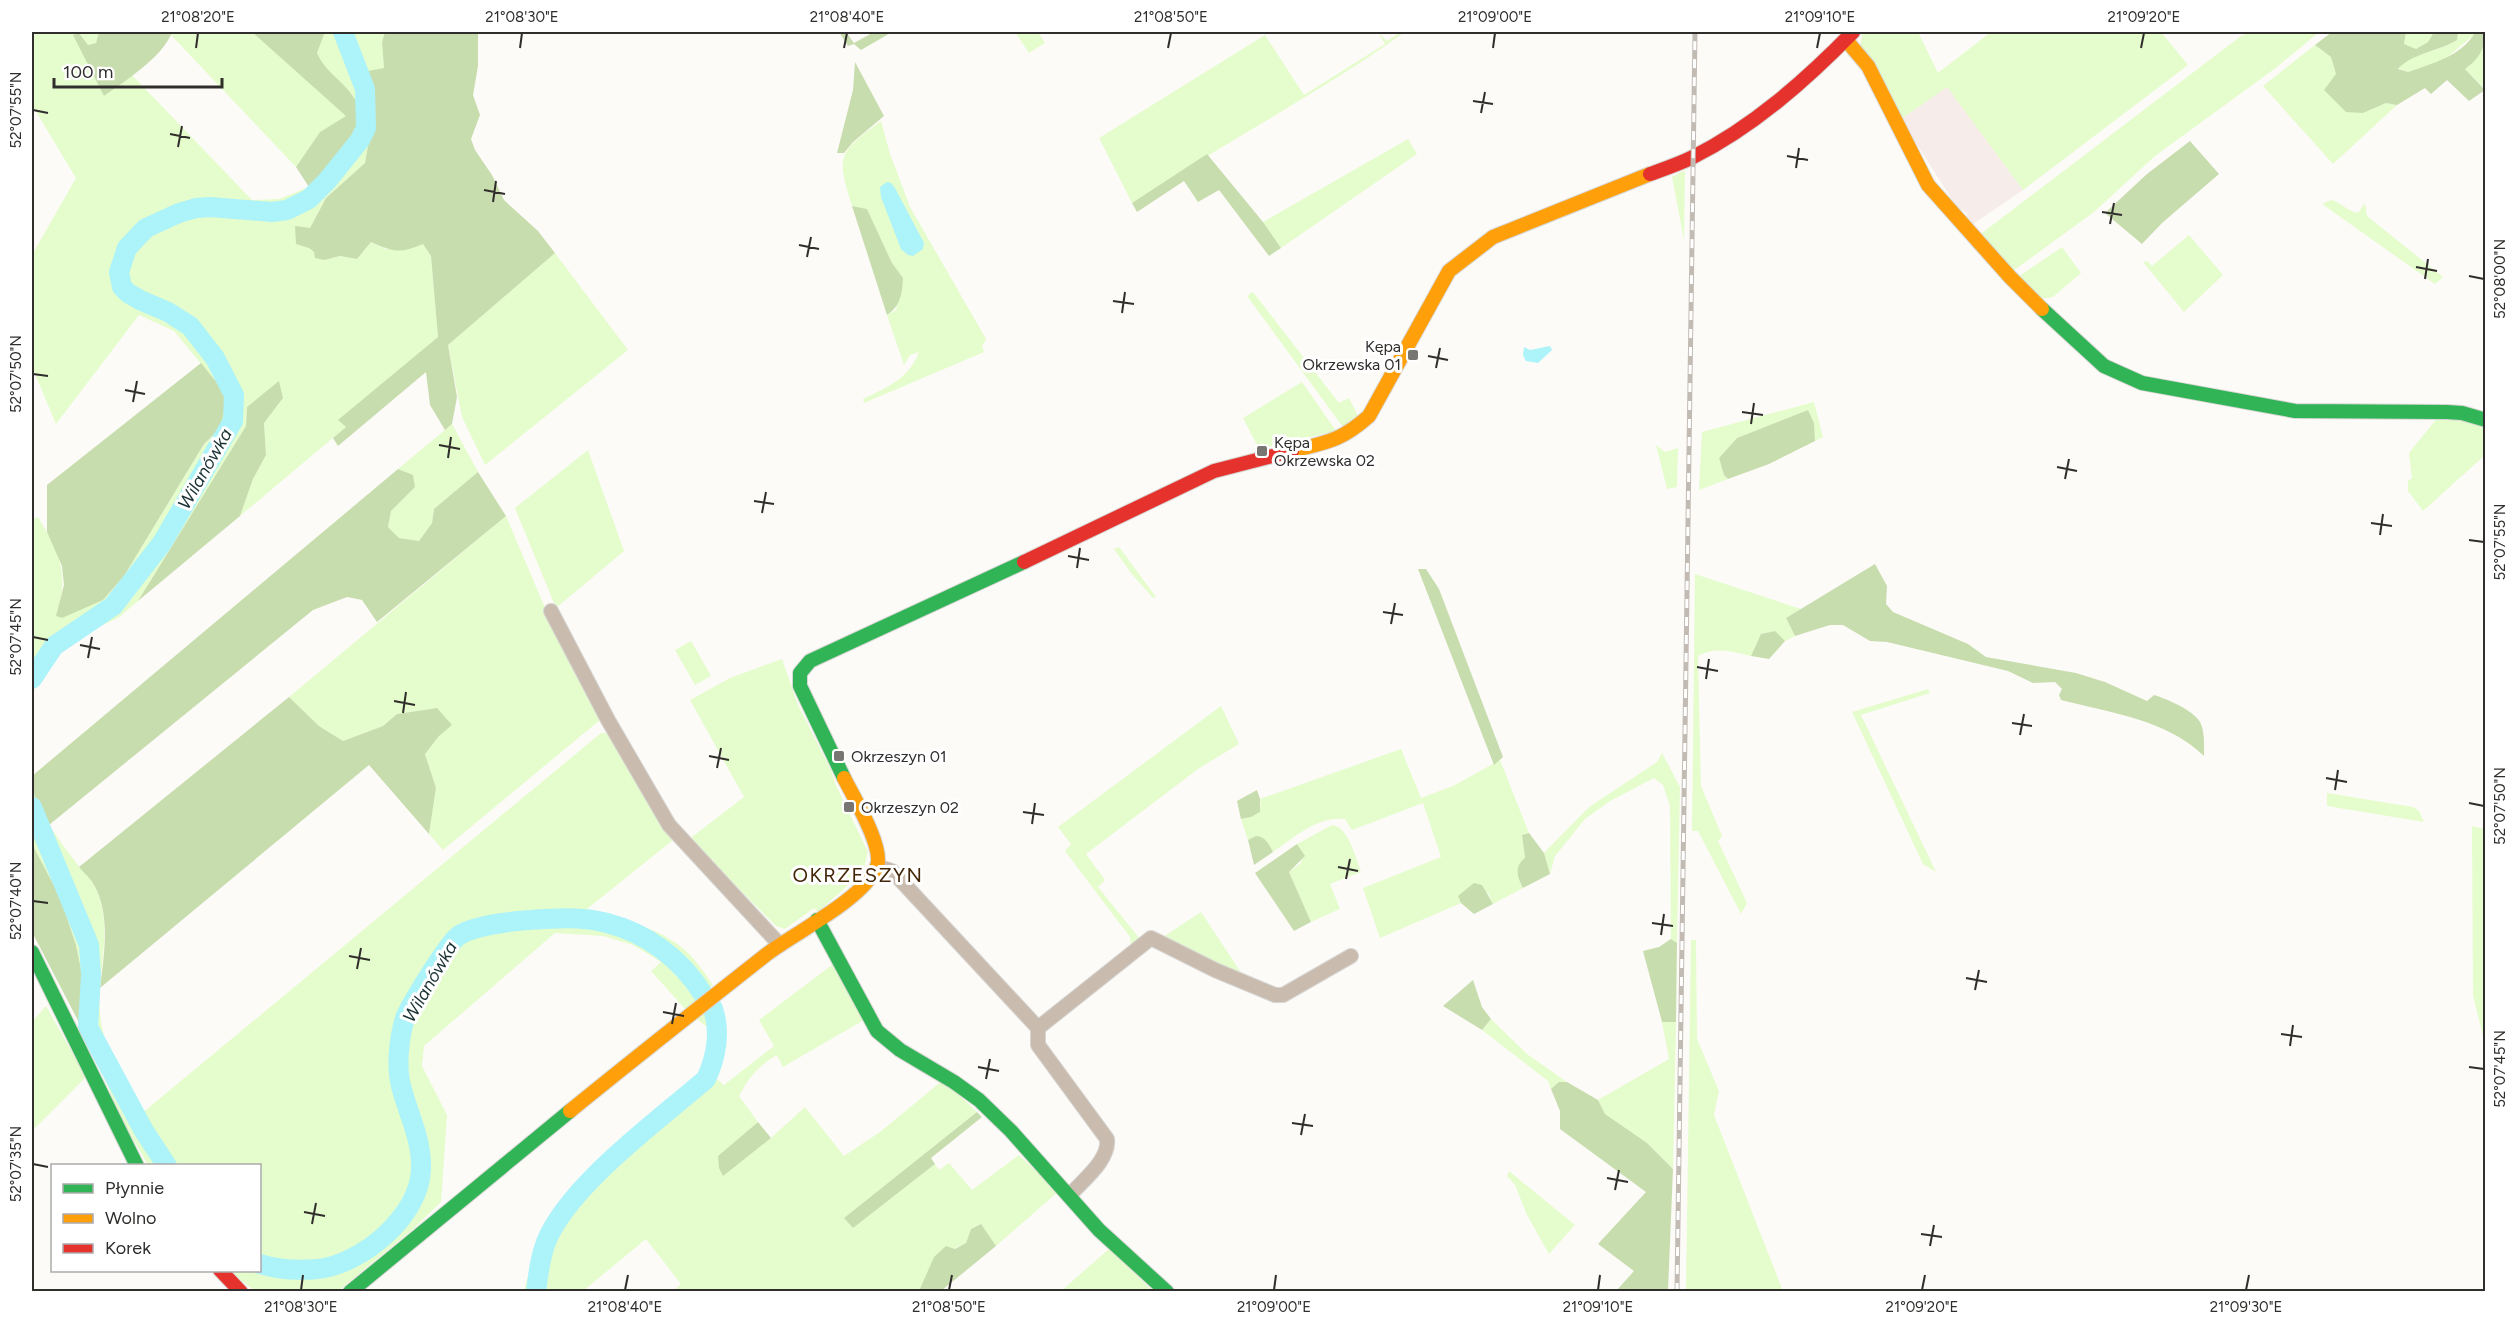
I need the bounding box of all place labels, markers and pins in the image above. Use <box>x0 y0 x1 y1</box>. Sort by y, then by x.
place label: Kępa Okrzewska 01 <box>1302 337 1401 374</box>
marker: Kępa Okrzewska 01 <box>1406 348 1420 362</box>
place label: Kępa Okrzewska 02 <box>1274 433 1375 470</box>
marker: Kępa Okrzewska 02 <box>1255 444 1269 458</box>
place label: Okrzeszyn 01 <box>851 747 947 766</box>
marker: Okrzeszyn 01 <box>832 749 846 763</box>
place label: Okrzeszyn 02 <box>861 798 959 817</box>
marker: Okrzeszyn 02 <box>842 800 856 814</box>

